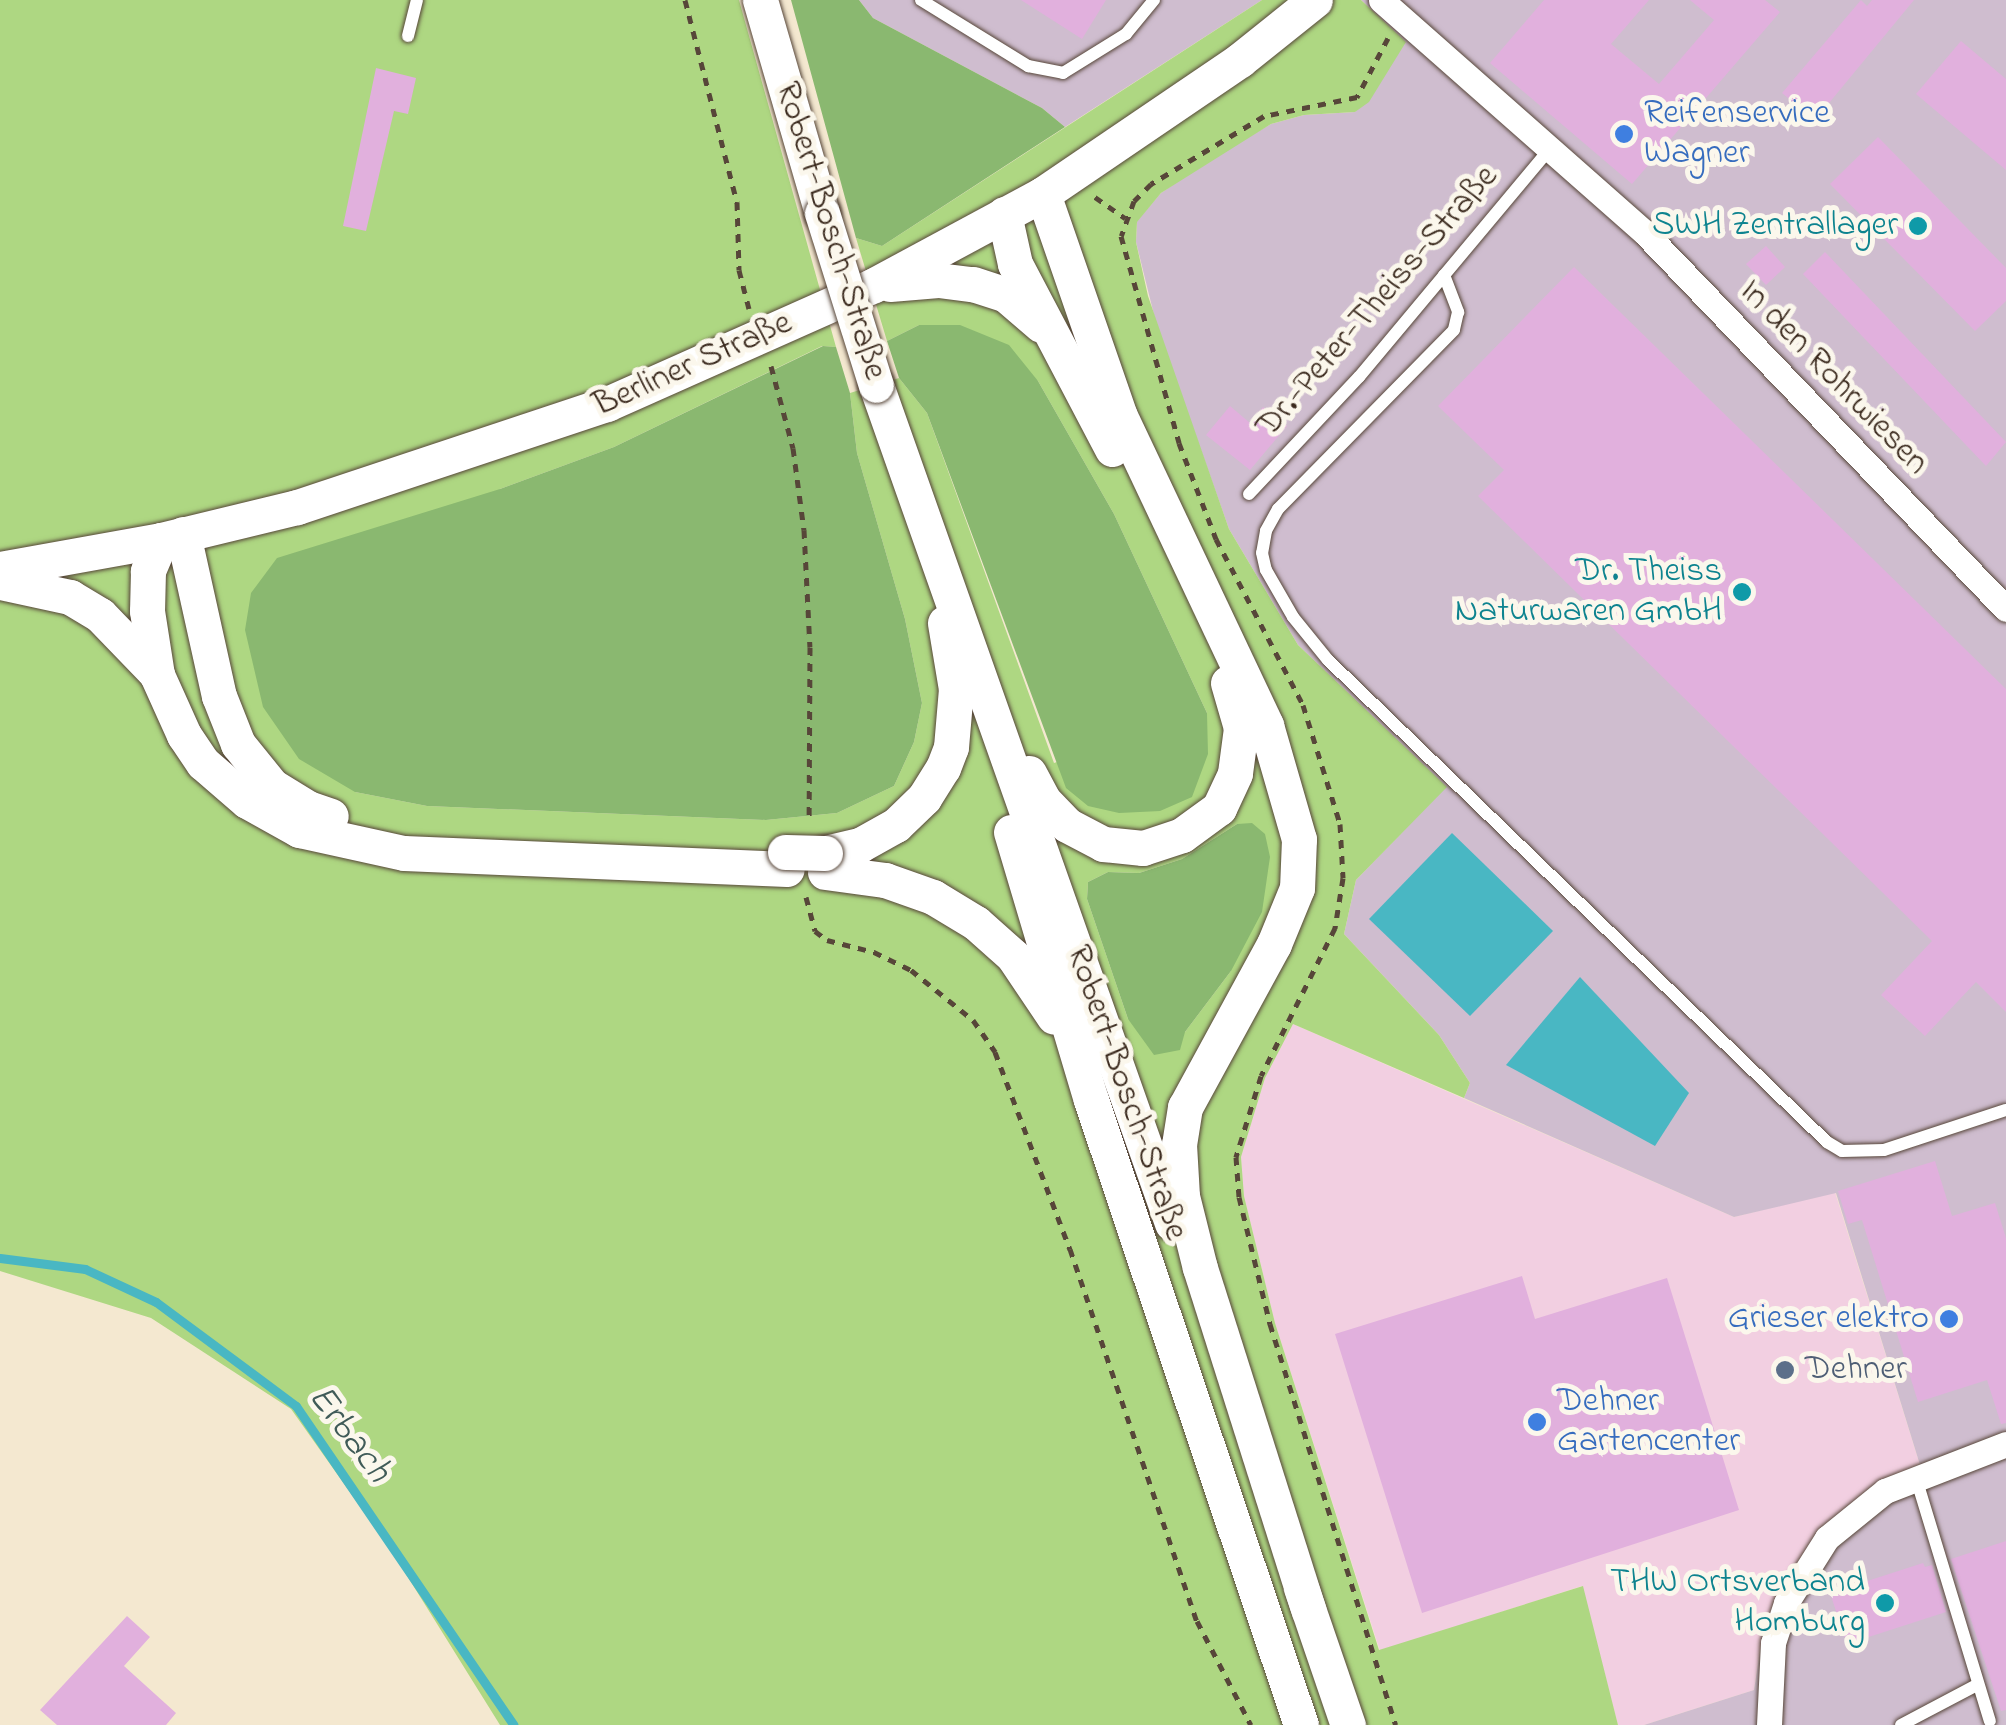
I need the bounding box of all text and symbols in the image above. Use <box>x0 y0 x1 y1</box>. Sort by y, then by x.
street label: Robert-Bosch-Straße <box>765 77 895 385</box>
place label: Reifenservice Wagner <box>1644 93 1830 175</box>
marker: Reifenservice Wagner <box>1613 123 1635 145</box>
street label: Dr.-Peter-Theiss-Straße <box>1248 157 1508 447</box>
place label: SWH Zentrallager <box>1652 205 1898 247</box>
marker: SWH Zentrallager <box>1907 215 1929 237</box>
street label: In den Rohrwiesen <box>1729 272 1937 484</box>
street label: Berliner Straße <box>587 303 799 427</box>
place label: Dr. Theiss Naturwaren GmbH <box>1455 551 1722 633</box>
marker: Dr. Theiss Naturwaren GmbH <box>1731 581 1753 603</box>
street label: Robert-Bosch-Straße <box>1056 940 1196 1246</box>
place label: Grieser elektro <box>1728 1298 1929 1340</box>
marker: Grieser elektro <box>1938 1308 1960 1330</box>
place label: Dehner <box>1805 1349 1907 1391</box>
marker: Dehner <box>1774 1359 1796 1381</box>
water label: Erbach <box>297 1377 399 1493</box>
place label: Dehner Gartencenter <box>1557 1381 1740 1463</box>
marker: Dehner Gartencenter <box>1526 1411 1548 1433</box>
place label: THW Ortsverband Homburg <box>1610 1562 1865 1644</box>
marker: THW Ortsverband Homburg <box>1874 1592 1896 1614</box>

